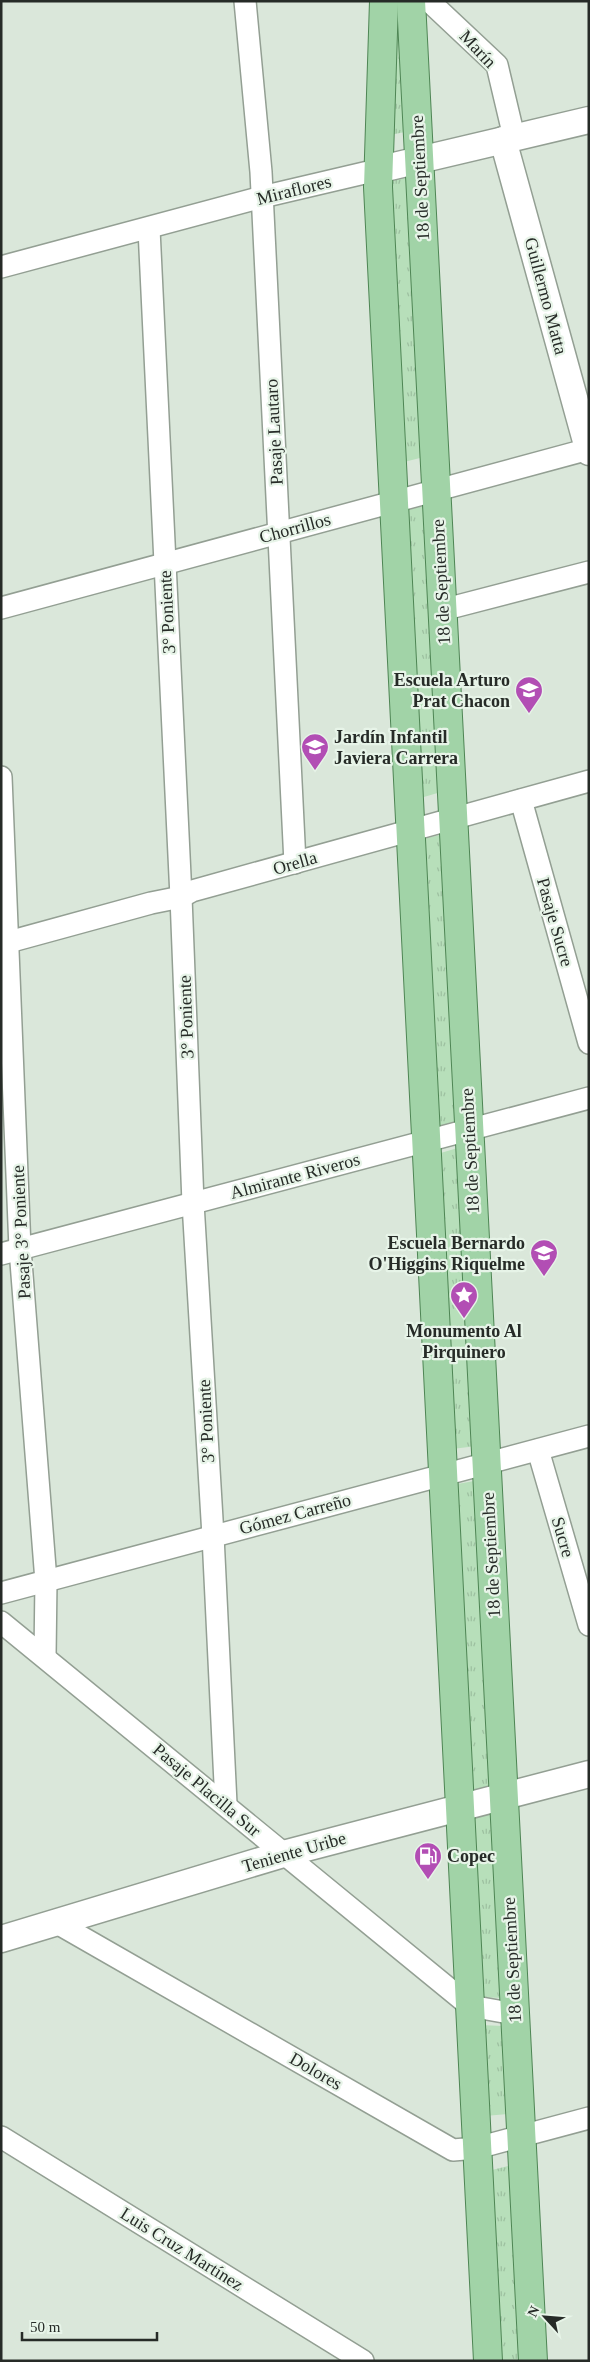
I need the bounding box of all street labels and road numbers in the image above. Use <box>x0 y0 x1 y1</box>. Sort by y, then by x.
street label: Marín <box>456 26 500 72</box>
street label: 18 de Septiembre <box>407 115 433 241</box>
street label: Miraflores <box>255 171 333 209</box>
street label: Guillermo Matta <box>521 235 571 357</box>
street label: Pasaje Lautaro <box>261 378 287 486</box>
street label: Chorrillos <box>257 509 333 547</box>
street label: 18 de Septiembre <box>428 519 454 645</box>
street label: 3° Poniente <box>155 570 179 654</box>
street label: Orella <box>271 847 319 879</box>
street label: Pasaje Sucre <box>533 875 577 969</box>
street label: 3° Poniente <box>175 975 197 1059</box>
street label: 18 de Septiembre <box>457 1088 483 1214</box>
street label: Almirante Riveros <box>228 1149 362 1203</box>
street label: Pasaje 3° Poniente <box>8 1164 34 1300</box>
street label: 3° Poniente <box>194 1379 218 1463</box>
street label: Gómez Carreño <box>237 1490 353 1538</box>
street label: 18 de Septiembre <box>478 1492 504 1618</box>
street label: Sucre <box>548 1515 578 1559</box>
street label: Pasaje Placilla Sur <box>149 1739 265 1841</box>
street label: Teniente Uribe <box>240 1828 348 1876</box>
street label: 18 de Septiembre <box>499 1897 525 2023</box>
street label: Dolores <box>286 2048 346 2094</box>
street label: Luis Cruz Martínez <box>117 2203 247 2295</box>

